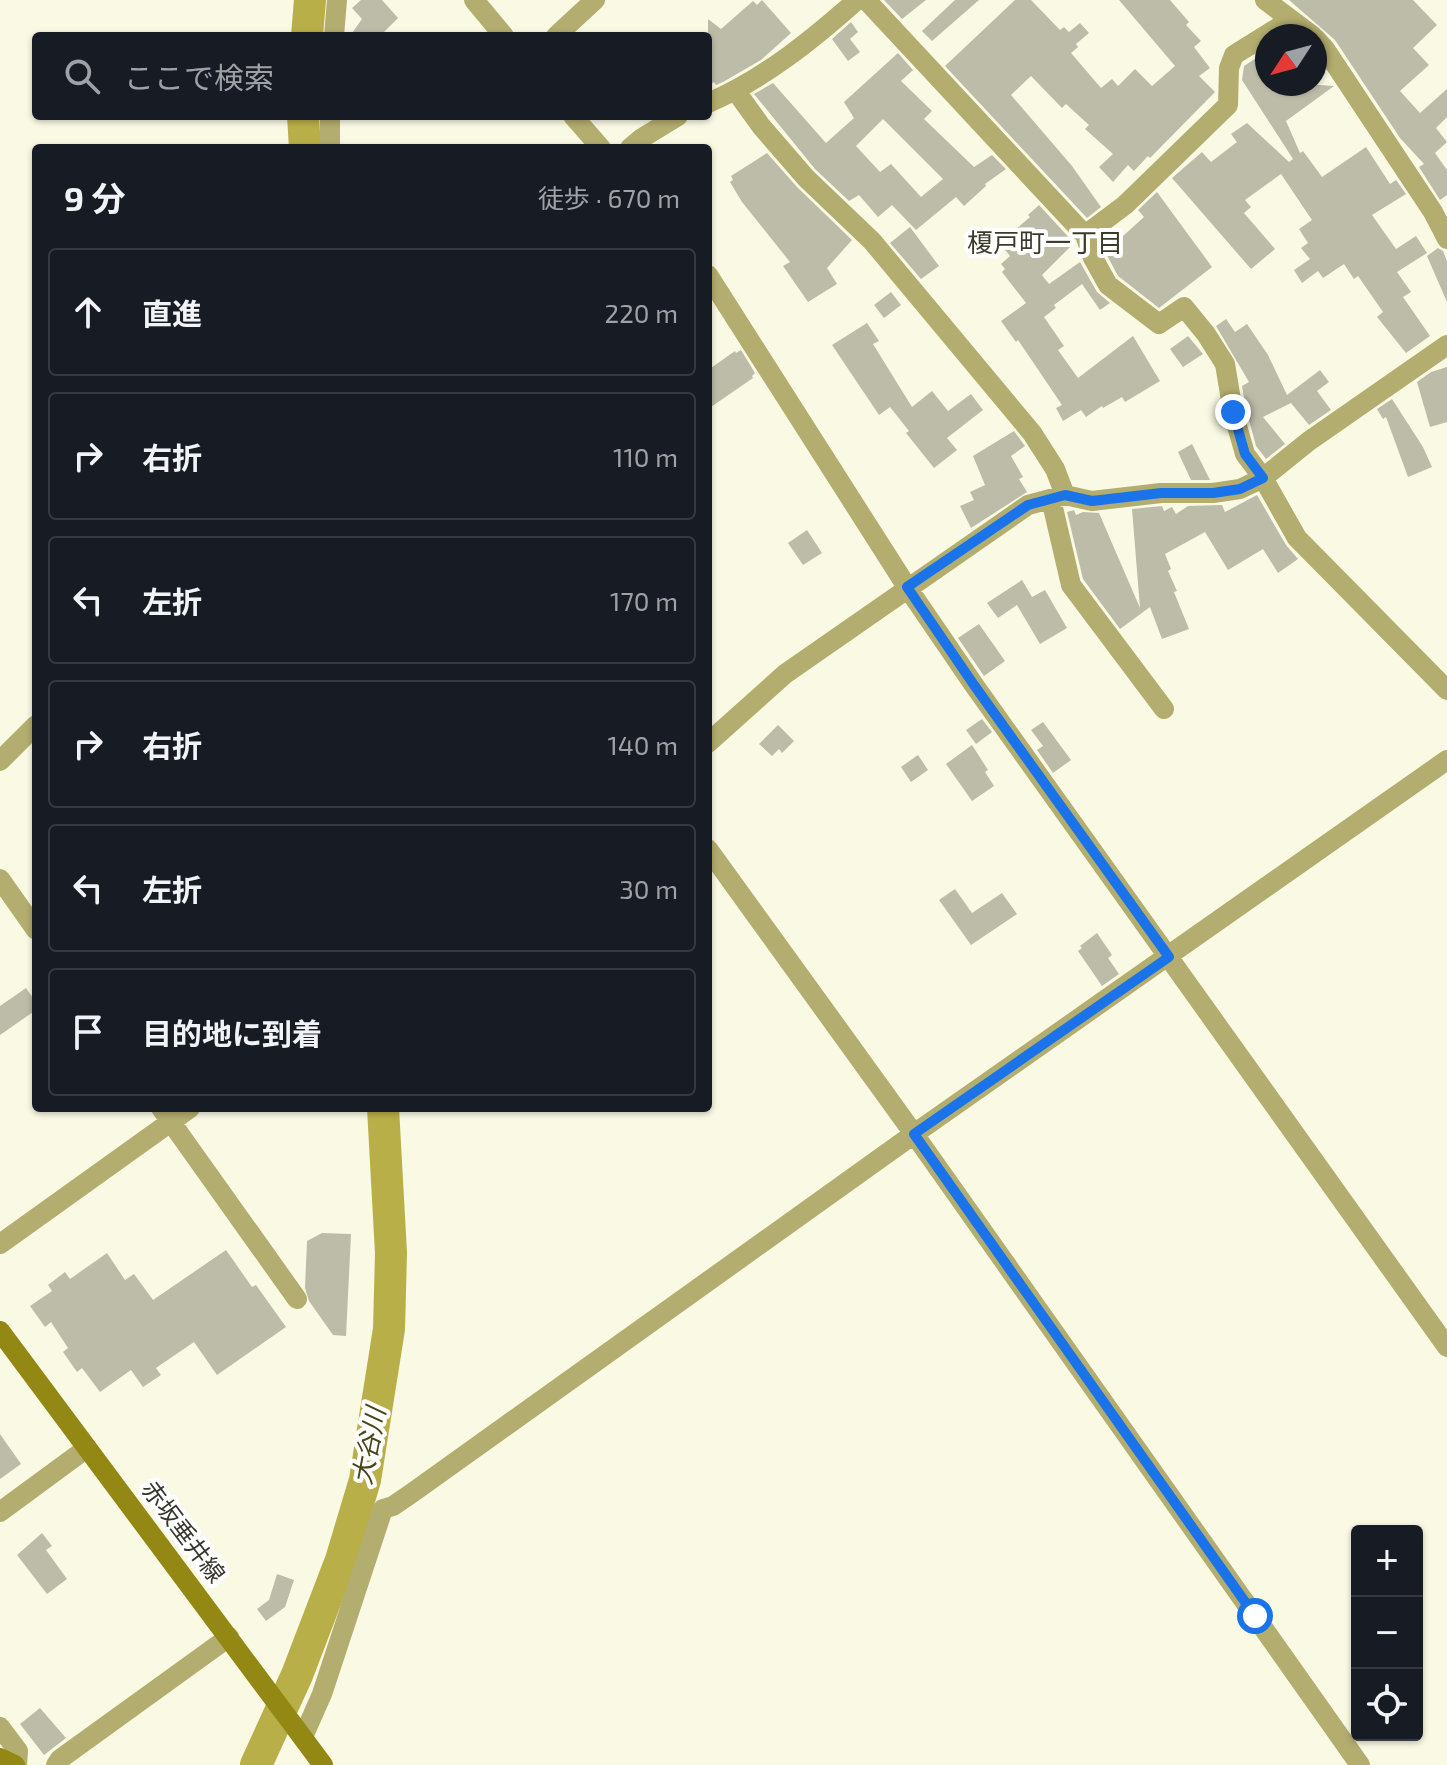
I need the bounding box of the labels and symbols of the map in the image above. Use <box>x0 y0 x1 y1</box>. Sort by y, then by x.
north arrow <box>1255 24 1327 96</box>
district label: 榎戸町一丁目 <box>967 226 1123 257</box>
route end <box>1215 394 1251 430</box>
water label: 大谷川 <box>345 1402 391 1487</box>
street label: 赤坂垂井線 <box>137 1474 232 1588</box>
route start <box>1237 1598 1273 1634</box>

